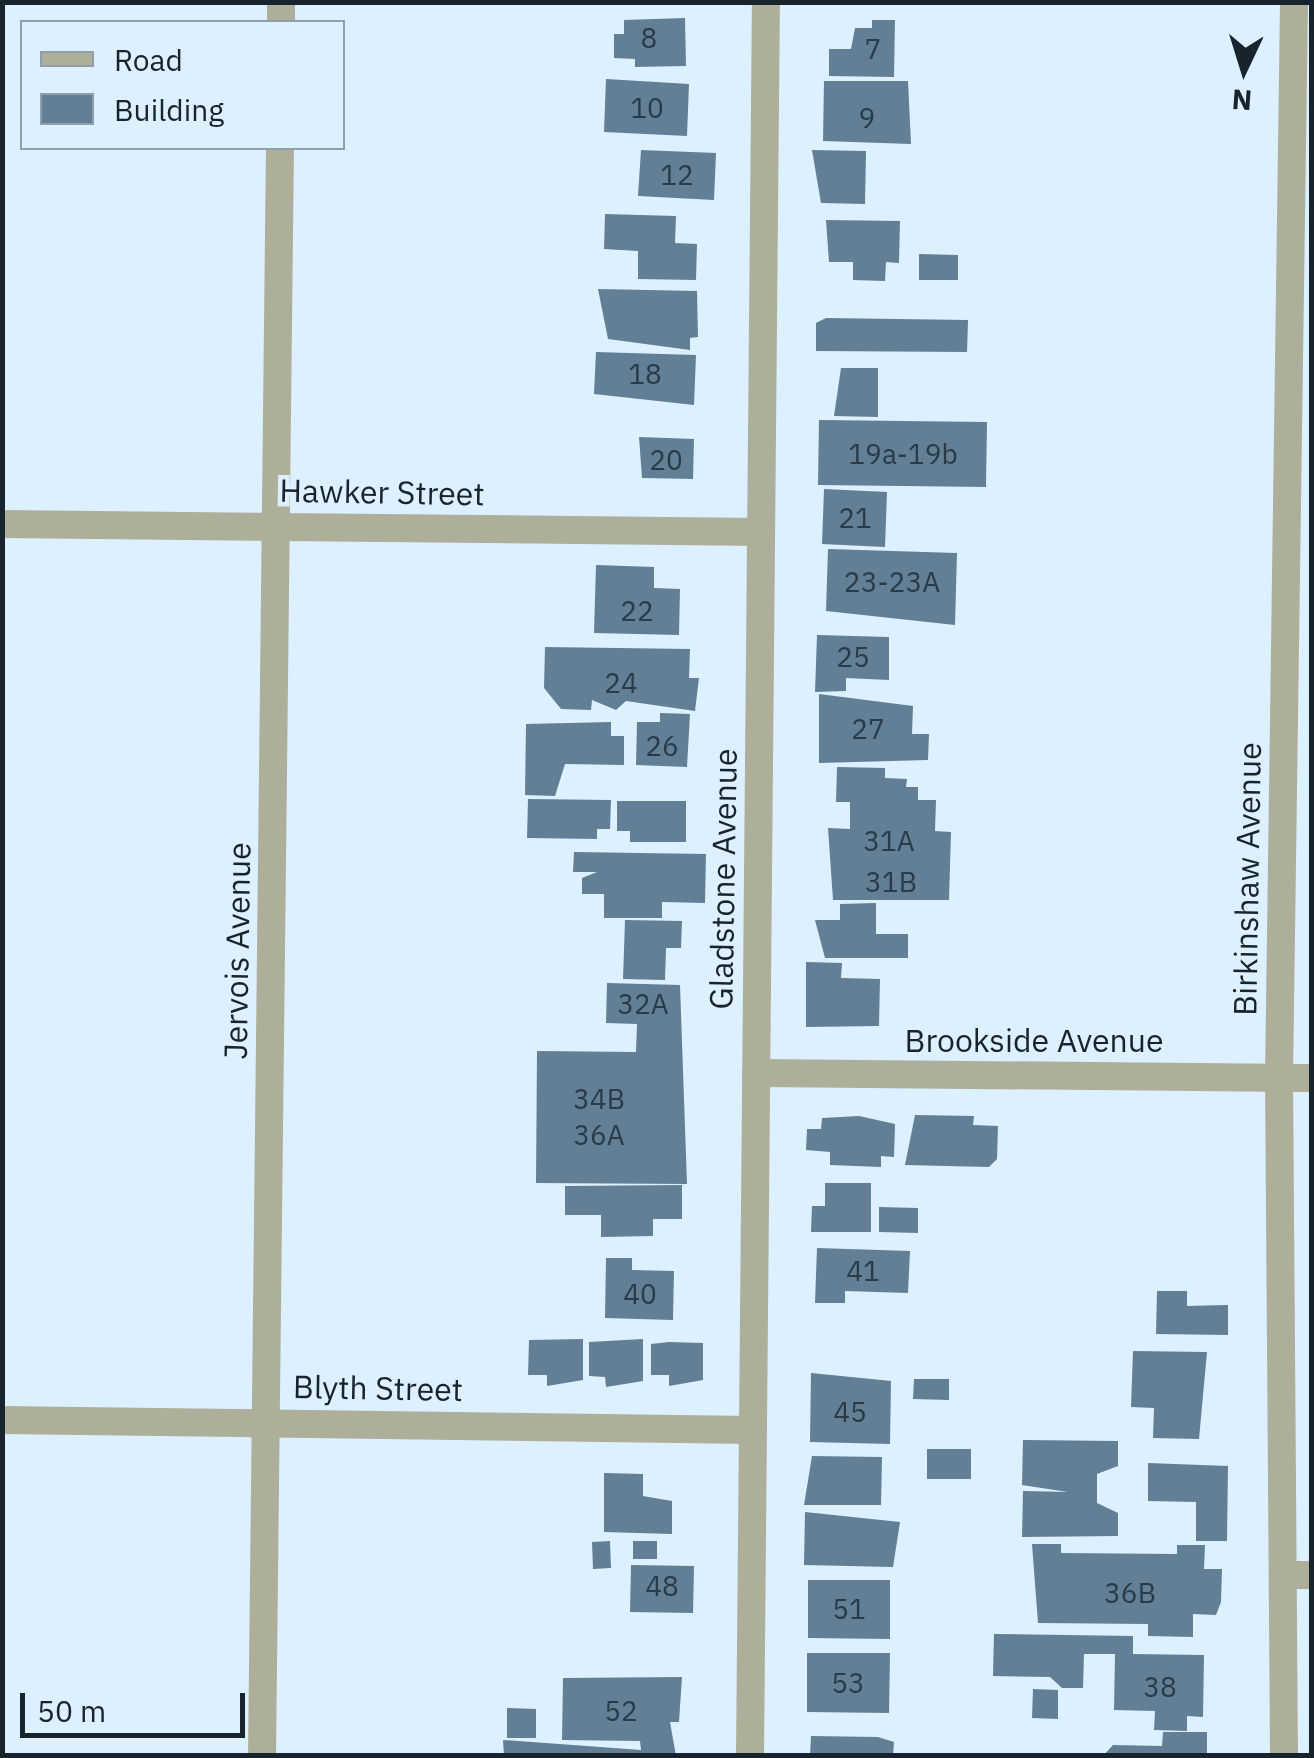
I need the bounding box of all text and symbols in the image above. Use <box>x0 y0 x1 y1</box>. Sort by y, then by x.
legend <box>20 20 345 150</box>
north arrow <box>1194 20 1294 120</box>
house number: 8 <box>641 21 657 55</box>
house number: 7 <box>865 32 881 66</box>
text: Road <box>114 40 183 79</box>
text: N <box>1230 81 1253 120</box>
text: Building <box>114 90 224 129</box>
house number: 10 <box>630 91 664 125</box>
house number: 9 <box>859 101 875 135</box>
house number: 12 <box>660 158 694 192</box>
house number: 18 <box>628 357 662 391</box>
house number: 19a-19b <box>848 437 958 471</box>
house number: 20 <box>649 443 683 477</box>
street label: Hawker Street <box>279 471 485 513</box>
house number: 21 <box>838 501 872 535</box>
house number: 23-23A <box>844 565 940 599</box>
house number: 22 <box>620 594 654 628</box>
house number: 25 <box>836 640 870 674</box>
house number: 24 <box>604 666 638 700</box>
house number: 27 <box>851 712 885 746</box>
house number: 26 <box>645 729 679 763</box>
street label: Birkinshaw Avenue <box>1225 742 1269 1016</box>
street label: Gladstone Avenue <box>702 748 744 1010</box>
house number: 31A <box>863 824 915 858</box>
street label: Jervois Avenue <box>216 842 258 1060</box>
house number: 31B <box>865 865 917 899</box>
house number: 32A <box>617 987 669 1021</box>
street label: Brookside Avenue <box>905 1021 1163 1059</box>
house number: 34B <box>573 1082 625 1116</box>
house number: 36A <box>573 1118 625 1152</box>
house number: 41 <box>846 1254 880 1288</box>
house number: 40 <box>623 1277 657 1311</box>
street label: Blyth Street <box>293 1367 463 1409</box>
house number: 45 <box>833 1395 867 1429</box>
house number: 48 <box>645 1569 679 1603</box>
house number: 36B <box>1104 1576 1156 1610</box>
house number: 51 <box>832 1592 866 1626</box>
house number: 53 <box>831 1666 865 1700</box>
house number: 38 <box>1143 1670 1177 1704</box>
scale bar <box>25 1673 250 1735</box>
text: 50 m <box>37 1691 106 1730</box>
house number: 52 <box>604 1694 638 1728</box>

